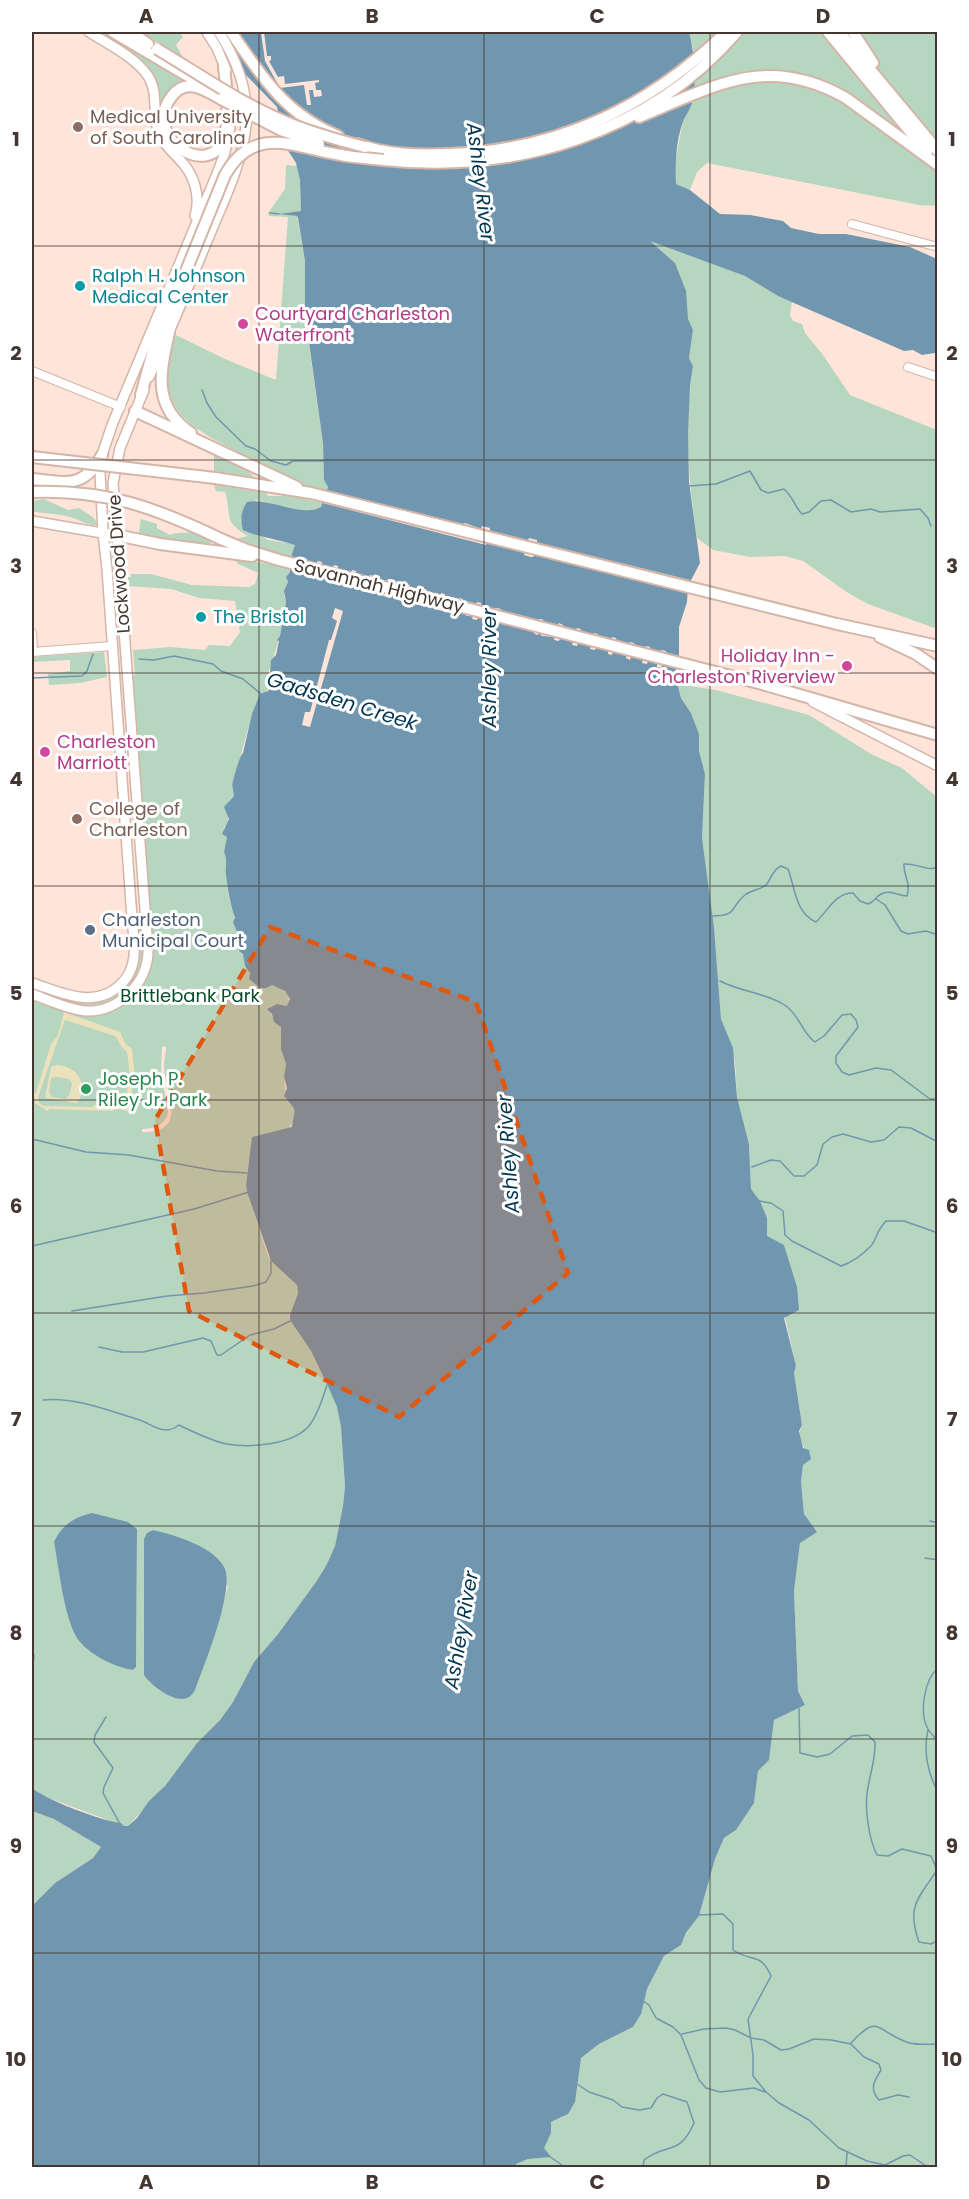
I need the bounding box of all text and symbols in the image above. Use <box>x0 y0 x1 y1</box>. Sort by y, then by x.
text: A <box>139 2 154 30</box>
text: B <box>365 2 379 30</box>
text: C <box>589 2 605 30</box>
text: D <box>816 2 830 30</box>
place label: Medical University of South Carolina <box>90 104 252 150</box>
marker: Medical University of South Carolina <box>71 120 85 134</box>
water label: Ashley River <box>460 120 502 244</box>
text: 1 <box>12 125 20 153</box>
text: 1 <box>948 125 956 153</box>
place label: Ralph H. Johnson Medical Center <box>92 263 246 309</box>
marker: Ralph H. Johnson Medical Center <box>73 279 87 293</box>
place label: Courtyard Charleston Waterfront <box>255 301 450 347</box>
marker: Courtyard Charleston Waterfront <box>236 317 250 331</box>
text: 2 <box>10 339 22 367</box>
text: 2 <box>946 339 958 367</box>
street label: Lockwood Drive <box>101 494 136 634</box>
text: 3 <box>10 552 22 580</box>
street label: Savannah Highway <box>292 552 467 619</box>
text: 3 <box>946 552 958 580</box>
place label: The Bristol <box>213 604 304 629</box>
water label: Ashley River <box>475 608 503 729</box>
marker: The Bristol <box>194 610 208 624</box>
place label: Holiday Inn - Charleston Riverview <box>648 643 835 689</box>
marker: Holiday Inn - Charleston Riverview <box>840 659 854 673</box>
water label: Gadsden Creek <box>263 665 422 738</box>
place label: Charleston Marriott <box>57 729 156 775</box>
marker: Charleston Marriott <box>38 745 52 759</box>
text: 4 <box>9 765 23 793</box>
text: 4 <box>945 765 959 793</box>
place label: College of Charleston <box>89 796 188 842</box>
marker: College of Charleston <box>70 812 84 826</box>
place label: Charleston Municipal Court <box>102 907 244 953</box>
marker: Charleston Municipal Court <box>83 923 97 937</box>
text: 5 <box>10 979 23 1007</box>
text: 5 <box>946 979 959 1007</box>
park label: Brittlebank Park <box>120 983 260 1008</box>
place label: Joseph P. Riley Jr. Park <box>98 1066 208 1112</box>
marker: Joseph P. Riley Jr. Park <box>79 1082 93 1096</box>
water label: Ashley River <box>490 1093 526 1216</box>
text: 6 <box>10 1192 22 1220</box>
text: 6 <box>946 1192 958 1220</box>
text: 7 <box>11 1405 22 1433</box>
text: 7 <box>947 1405 958 1433</box>
water label: Ashley River <box>437 1568 485 1692</box>
text: 8 <box>10 1619 22 1647</box>
text: 8 <box>946 1619 958 1647</box>
text: 9 <box>10 1832 22 1860</box>
text: 9 <box>946 1832 958 1860</box>
text: 10 <box>6 2045 26 2073</box>
text: 10 <box>942 2045 962 2073</box>
text: A <box>139 2168 154 2196</box>
text: B <box>365 2168 379 2196</box>
text: C <box>589 2168 605 2196</box>
text: D <box>816 2168 830 2196</box>

